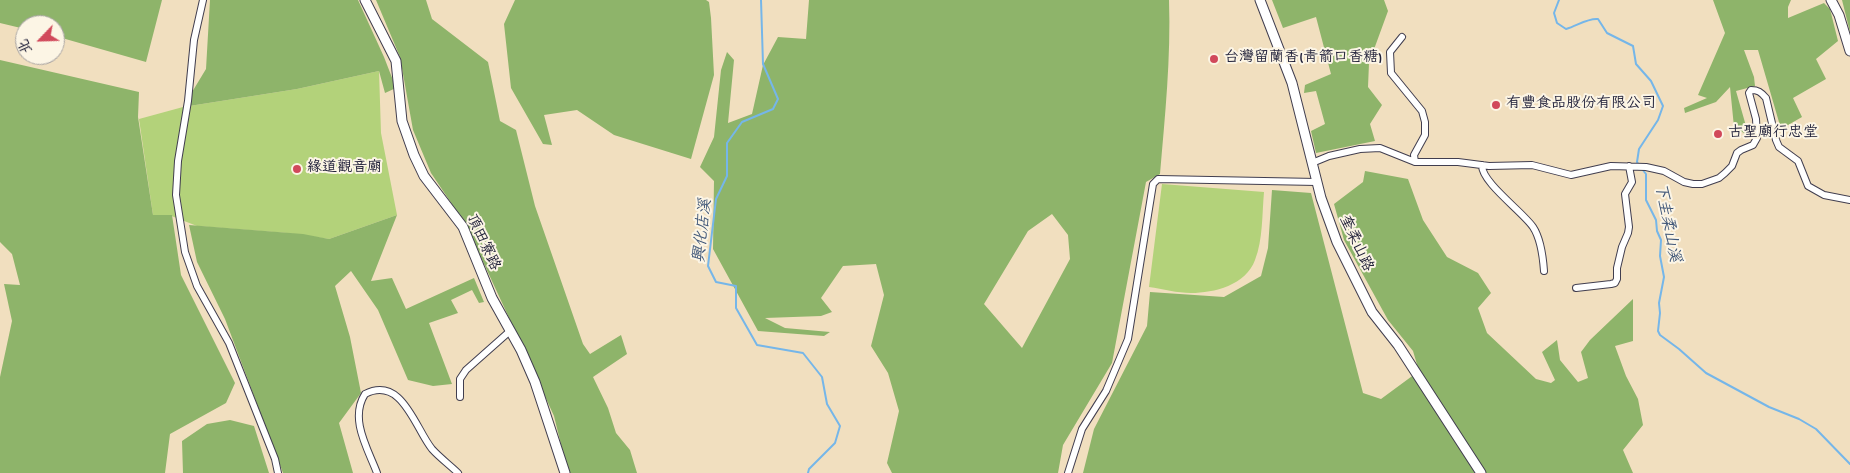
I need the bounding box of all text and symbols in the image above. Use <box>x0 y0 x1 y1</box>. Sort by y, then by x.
north arrow <box>15 15 65 65</box>
text: 北 <box>16 36 37 56</box>
place label: 台灣留蘭香(青箭口香糖) <box>1224 50 1382 68</box>
marker: 台灣留蘭香(青箭口香糖) <box>1208 53 1220 65</box>
place label: 有豐食品股份有限公司 <box>1506 96 1656 114</box>
marker: 有豐食品股份有限公司 <box>1490 99 1502 111</box>
place label: 古聖廟行忠堂 <box>1728 125 1818 143</box>
marker: 古聖廟行忠堂 <box>1712 128 1724 140</box>
place label: 緣道觀音廟 <box>307 160 382 178</box>
marker: 緣道觀音廟 <box>291 163 303 175</box>
water label: 下圭柔山溪 <box>1649 182 1683 264</box>
water label: 興化店溪 <box>691 198 717 264</box>
street label: 頂田寮路 <box>461 212 503 274</box>
street label: 奎柔山路 <box>1334 213 1376 275</box>

